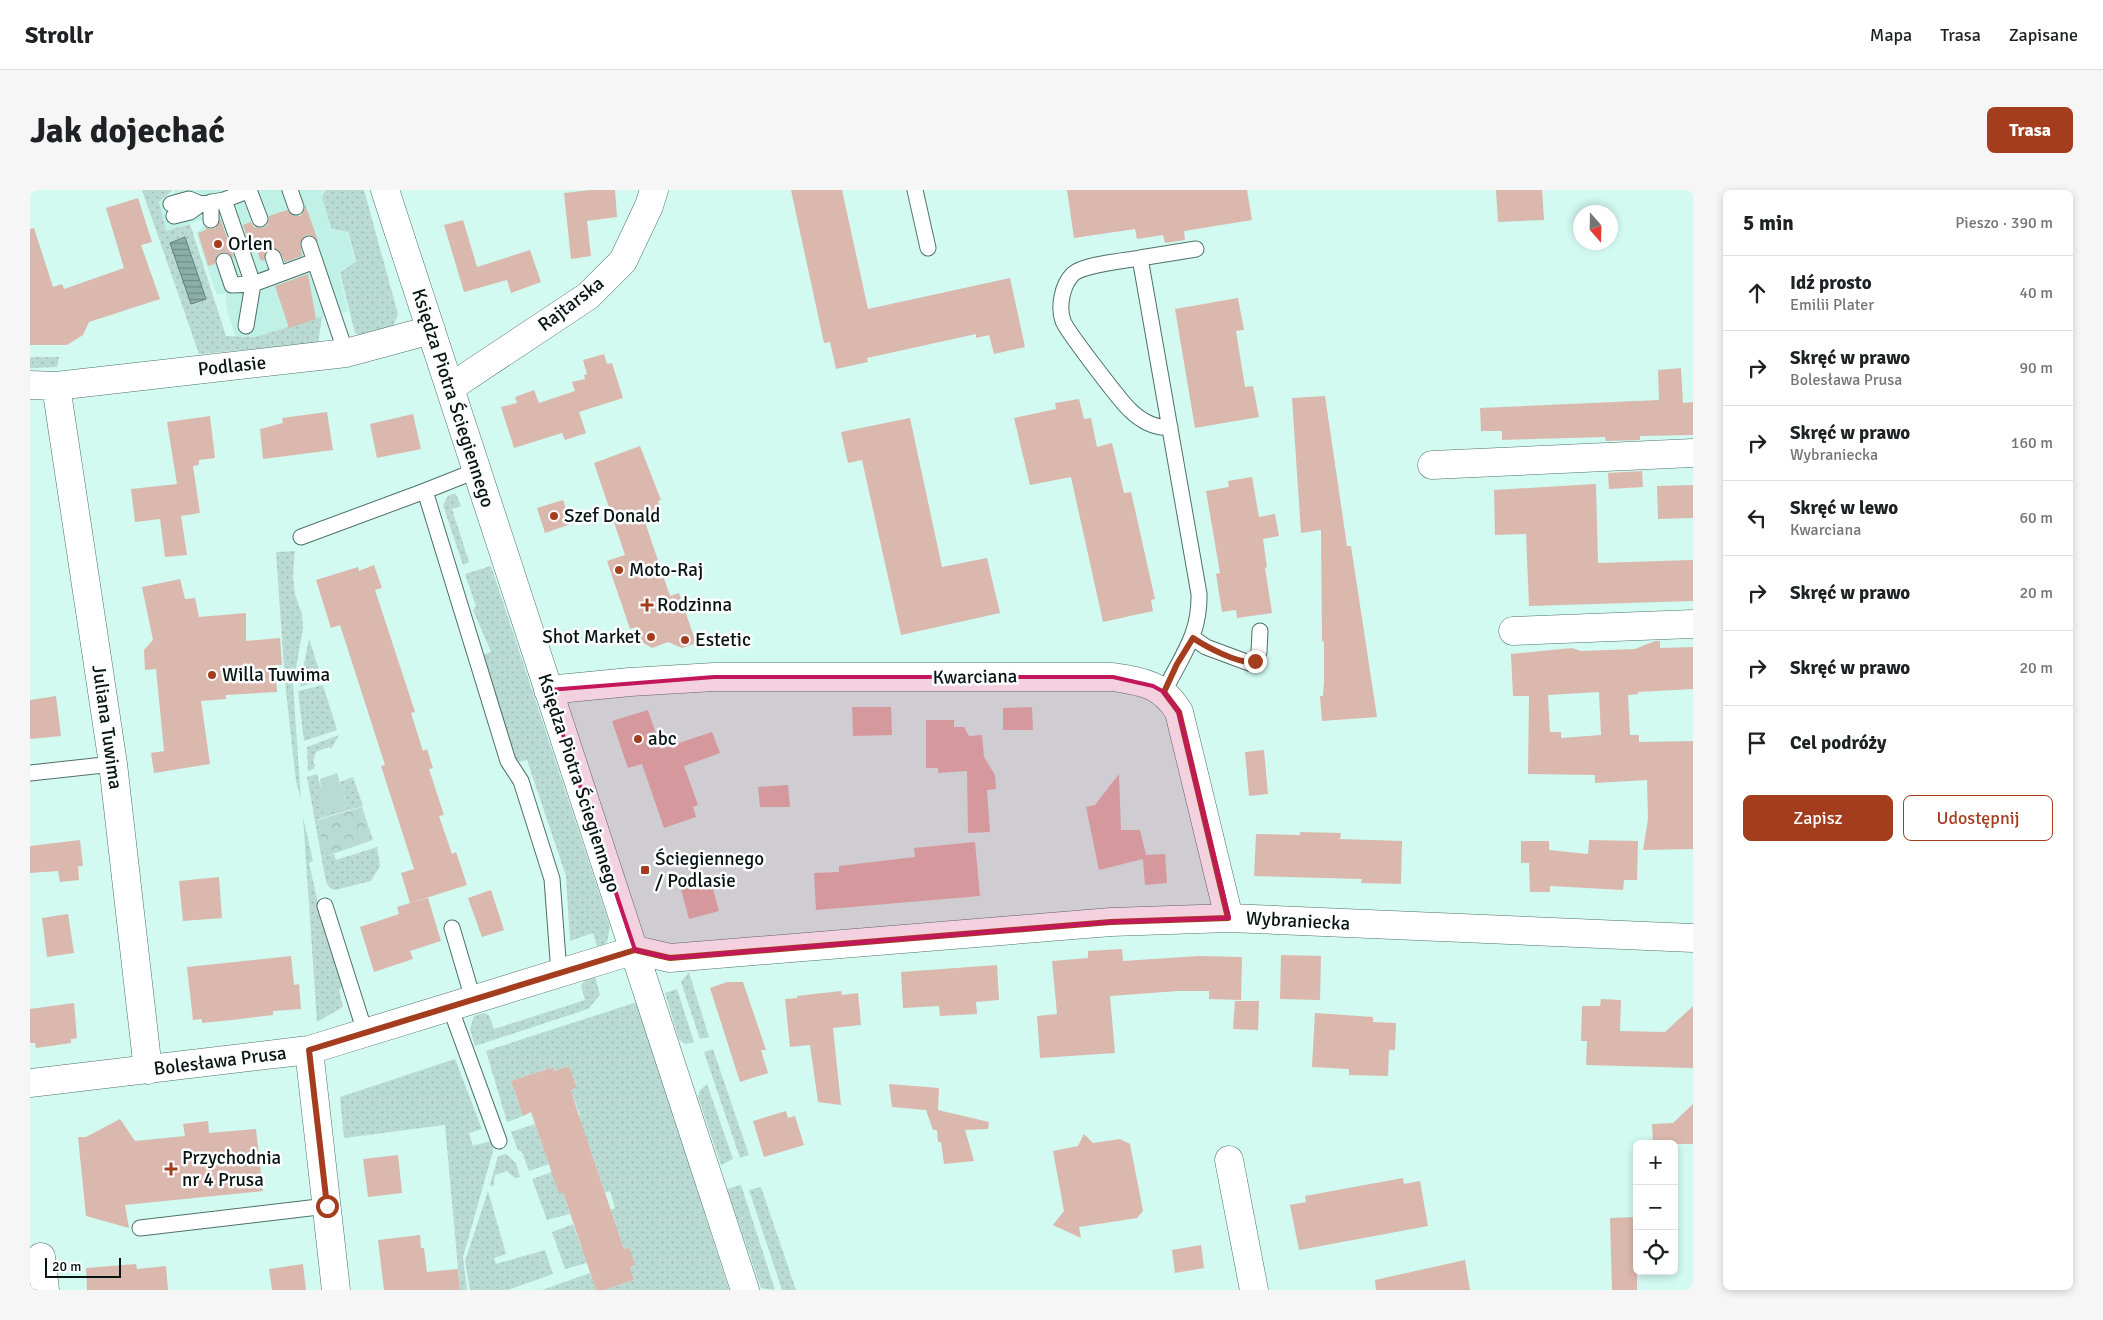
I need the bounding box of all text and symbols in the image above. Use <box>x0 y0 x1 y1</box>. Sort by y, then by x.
text: Strollr <box>25 20 93 50</box>
text: Mapa <box>1870 24 1912 46</box>
text: Trasa <box>1940 24 1981 46</box>
text: Zapisane <box>2009 24 2078 46</box>
button: Trasa <box>1987 107 2073 153</box>
text: Jak dojechać <box>30 109 225 152</box>
north arrow <box>1573 205 1618 250</box>
text: 5 min <box>1743 210 1794 236</box>
text: Pieszo · 390 m <box>1955 213 2053 233</box>
place label: Orlen <box>228 232 273 256</box>
marker: Orlen <box>212 238 224 250</box>
street label: Rajtarska <box>533 271 609 337</box>
text: Idź prosto <box>1790 271 1872 295</box>
icon: ahead <box>1743 279 1771 307</box>
text: 40 m <box>2019 283 2053 303</box>
street label: Księdza Piotra Ściegiennego <box>406 285 500 511</box>
text: Emilii Plater <box>1790 295 1874 315</box>
text: Skręć w prawo <box>1790 346 1910 370</box>
street label: Podlasie <box>197 350 267 382</box>
icon: right <box>1743 354 1771 382</box>
text: 90 m <box>2019 358 2053 378</box>
text: Bolesława Prusa <box>1790 370 1902 390</box>
text: Skręć w prawo <box>1790 421 1910 445</box>
icon: right <box>1743 429 1771 457</box>
text: 160 m <box>2011 433 2053 453</box>
text: Wybraniecka <box>1790 445 1878 465</box>
text: Skręć w lewo <box>1790 496 1898 520</box>
place label: Szef Donald <box>564 504 660 528</box>
icon: left <box>1743 504 1771 532</box>
text: 60 m <box>2019 508 2053 528</box>
marker: Szef Donald <box>548 510 560 522</box>
text: Kwarciana <box>1790 520 1861 540</box>
place label: Moto-Raj <box>629 558 703 582</box>
marker: Moto-Raj <box>613 564 625 576</box>
icon: right <box>1743 579 1771 607</box>
text: Skręć w prawo <box>1790 581 1910 605</box>
text: 20 m <box>2019 583 2053 603</box>
place label: Rodzinna <box>657 593 732 617</box>
marker: Rodzinna <box>641 599 653 611</box>
place label: Shot Market <box>542 625 641 649</box>
place label: Estetic <box>695 628 751 652</box>
marker: Shot Market <box>645 631 657 643</box>
marker: Estetic <box>679 634 691 646</box>
route end <box>1244 650 1267 673</box>
icon: right <box>1743 654 1771 682</box>
text: Skręć w prawo <box>1790 656 1910 680</box>
text: 20 m <box>2019 658 2053 678</box>
street label: Juliana Tuwima <box>86 663 128 791</box>
place label: Willa Tuwima <box>222 663 330 687</box>
street label: Kwarciana <box>932 664 1018 690</box>
marker: Willa Tuwima <box>206 669 218 681</box>
street label: Księdza Piotra Ściegiennego <box>532 670 626 896</box>
place label: abc <box>648 727 677 751</box>
icon: arrive <box>1743 729 1771 757</box>
text: Cel podróży <box>1790 731 1886 755</box>
marker: abc <box>632 733 644 745</box>
button: Zapisz <box>1743 795 1893 841</box>
button: Udostępnij <box>1903 795 2053 841</box>
place label: Ściegiennego / Podlasie <box>655 847 764 893</box>
marker: Ściegiennego / Podlasie <box>639 864 651 876</box>
street label: Wybraniecka <box>1245 906 1351 936</box>
street label: Bolesława Prusa <box>152 1041 288 1081</box>
map controls <box>1633 1140 1678 1275</box>
button: + <box>1633 1140 1678 1185</box>
place label: Przychodnia nr 4 Prusa <box>182 1146 281 1192</box>
marker: Przychodnia nr 4 Prusa <box>164 1162 178 1176</box>
button: − <box>1633 1185 1678 1230</box>
route start <box>316 1195 339 1218</box>
button: locate <box>1633 1230 1678 1275</box>
scale bar <box>45 1255 121 1278</box>
text: 20 m <box>52 1258 81 1275</box>

